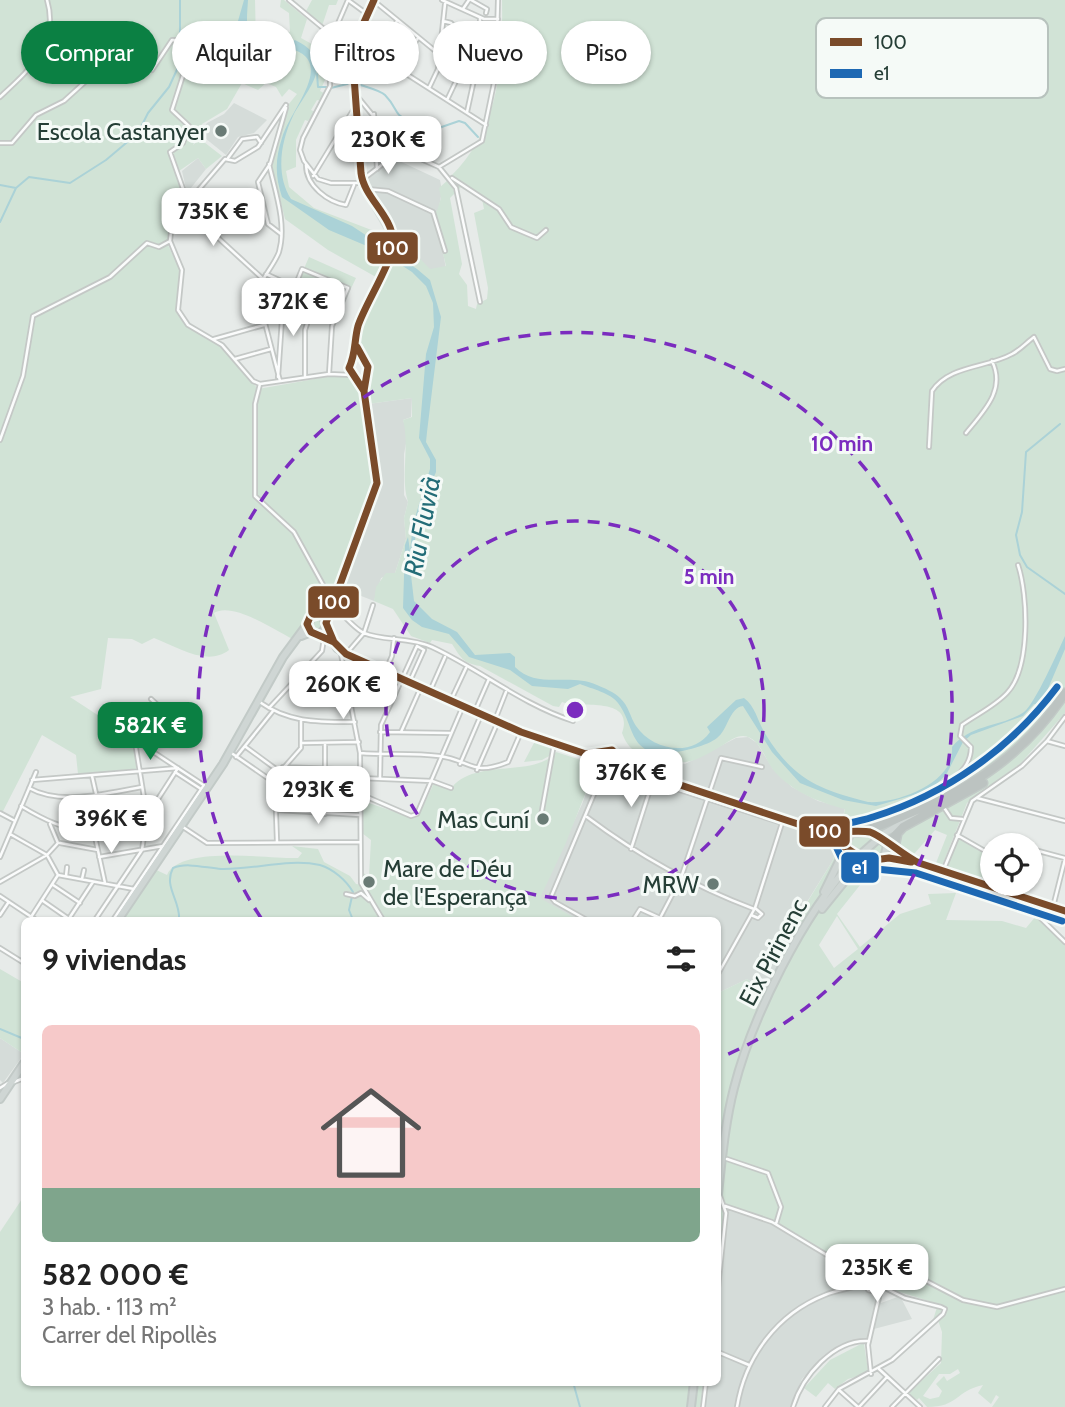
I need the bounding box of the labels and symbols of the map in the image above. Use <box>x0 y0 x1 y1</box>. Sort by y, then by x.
legend <box>816 18 1048 98</box>
text: 100 <box>874 31 907 54</box>
text: e1 <box>874 62 890 85</box>
pin: 230K € <box>331 116 445 176</box>
place label: Escola Castanyer <box>37 117 207 146</box>
marker: Escola Castanyer <box>213 123 229 139</box>
pin: 735K € <box>156 188 270 248</box>
line badge: 100 <box>366 231 419 265</box>
text: 100 <box>375 237 409 260</box>
pin: 372K € <box>236 278 350 338</box>
text: 10 min <box>811 431 873 456</box>
water label: Riu Fluvià <box>397 474 447 578</box>
text: 5 min <box>684 564 734 589</box>
line badge: 100 <box>307 585 360 619</box>
text: 100 <box>317 591 351 614</box>
pin: 260K € <box>286 662 400 721</box>
centre of rings <box>563 698 587 722</box>
pin: 582K € <box>93 702 207 762</box>
pin: 376K € <box>574 750 688 809</box>
pin: 293K € <box>261 766 375 826</box>
pin: 396K € <box>54 796 168 855</box>
place label: Mas Cuní <box>437 805 529 834</box>
marker: Mas Cuní <box>535 811 551 827</box>
line badge: 100 <box>798 815 851 848</box>
text: 100 <box>808 820 842 843</box>
line badge: e1 <box>840 851 880 884</box>
place label: Mare de Déu de l'Esperança <box>383 854 528 911</box>
text: e1 <box>852 856 868 879</box>
place label: MRW <box>642 870 699 899</box>
marker: Mare de Déu de l'Esperança <box>361 874 377 890</box>
marker: MRW <box>705 876 721 892</box>
street label: Eix Pirinenc <box>733 893 813 1010</box>
pin: 235K € <box>820 1244 934 1304</box>

